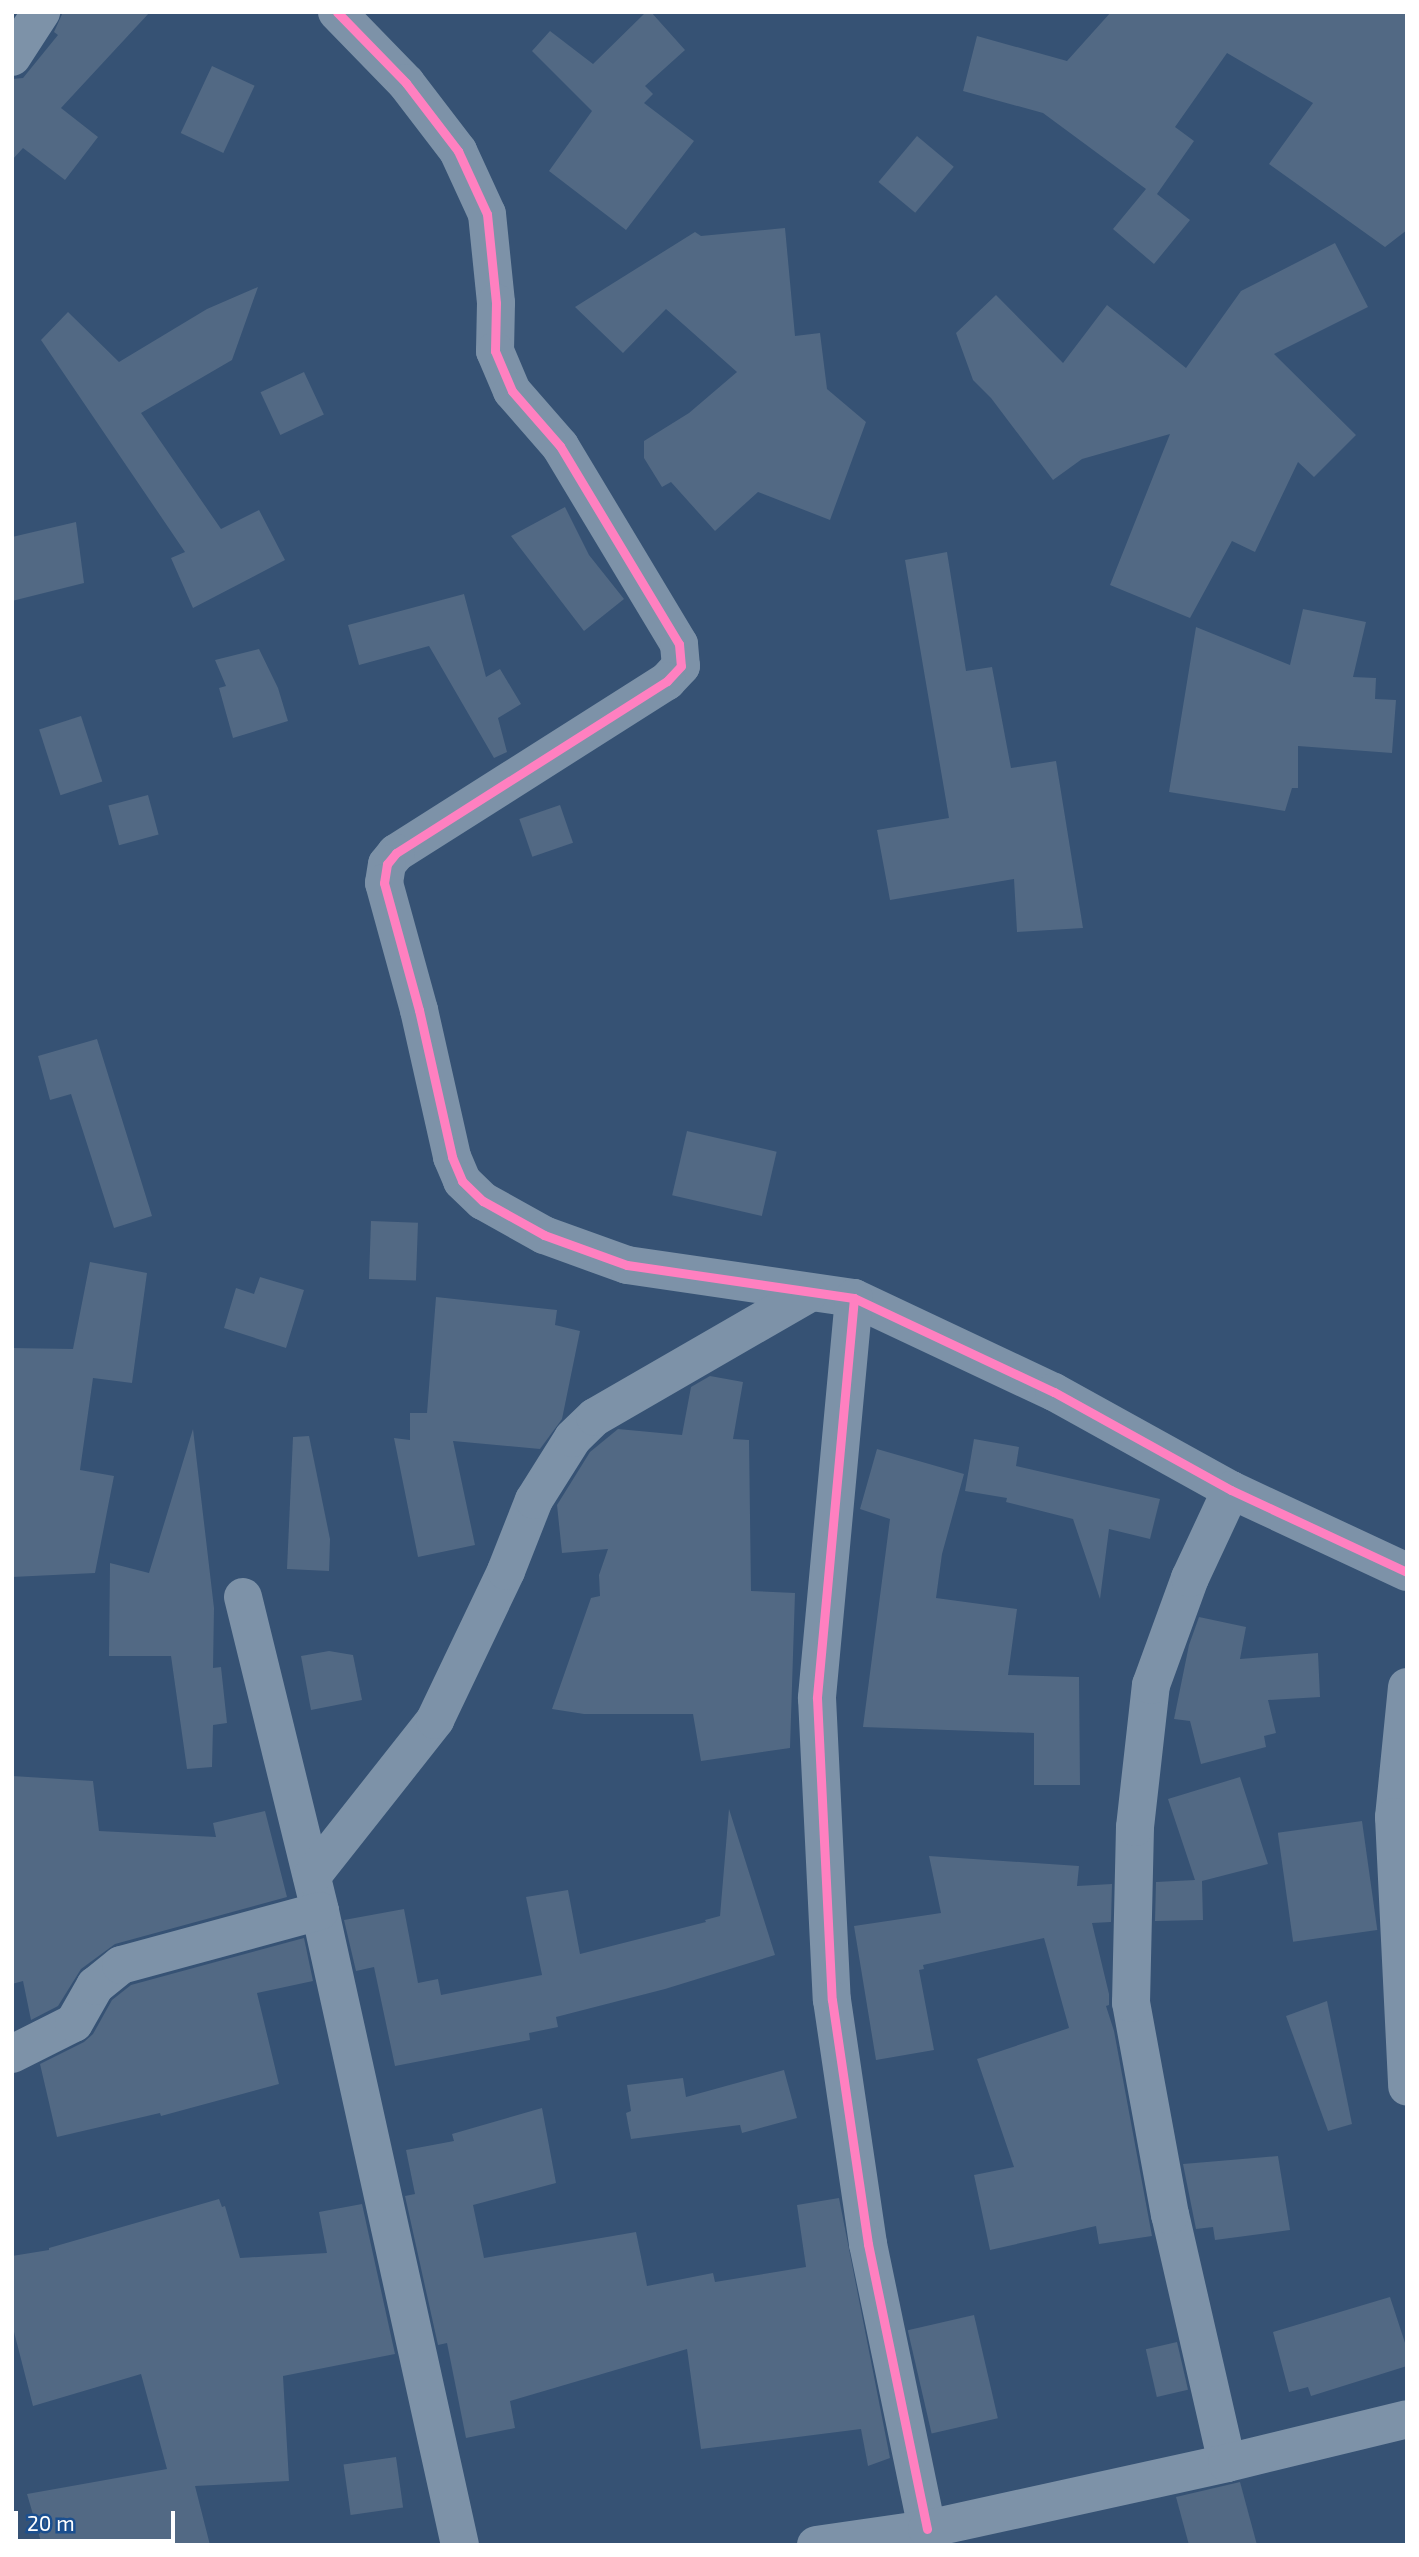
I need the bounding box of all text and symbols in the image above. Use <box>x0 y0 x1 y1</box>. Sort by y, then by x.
scale bar <box>18 2498 178 2542</box>
text: 20 m <box>27 2510 75 2535</box>

